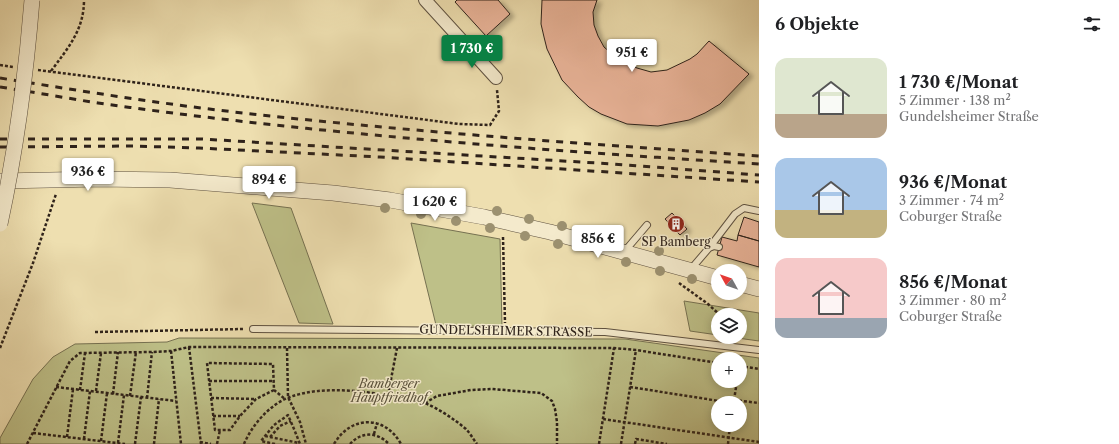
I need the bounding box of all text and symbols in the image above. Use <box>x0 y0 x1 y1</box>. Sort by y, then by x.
icon: filters <box>1081 13 1103 35</box>
text: 6 Objekte <box>775 14 859 34</box>
pin: 1 730 € <box>435 35 509 69</box>
pin: 951 € <box>604 39 660 73</box>
text: 1 730 € <box>450 40 494 56</box>
text: 951 € <box>616 44 648 60</box>
text: 1 730 €/Monat <box>899 72 1018 92</box>
icon: home <box>807 74 855 122</box>
text: 5 Zimmer · 138 m² <box>899 92 1011 108</box>
text: Gundelsheimer Straße <box>899 108 1039 124</box>
pin: 936 € <box>60 158 116 192</box>
text: 936 € <box>71 163 105 179</box>
pin: 894 € <box>241 166 297 200</box>
text: 894 € <box>252 171 286 187</box>
text: 936 €/Monat <box>899 172 1007 192</box>
icon: home <box>807 174 855 222</box>
pin: 1 620 € <box>398 188 472 222</box>
text: 3 Zimmer · 74 m² <box>899 192 1004 208</box>
text: 1 620 € <box>413 193 457 209</box>
text: Coburger Straße <box>899 208 1002 224</box>
building icon: SP Bamberg <box>666 214 686 234</box>
pin: 856 € <box>570 225 626 259</box>
text: 856 € <box>581 230 615 246</box>
place label: SP Bamberg <box>641 234 711 249</box>
north arrow <box>711 264 747 300</box>
map controls <box>711 264 747 432</box>
text: 856 €/Monat <box>899 272 1007 292</box>
icon: home <box>807 274 855 322</box>
text: 3 Zimmer · 80 m² <box>899 292 1006 308</box>
button: layers <box>711 308 747 344</box>
text: Coburger Straße <box>899 308 1002 324</box>
street label: GUNDELSHEIMER STRASSE <box>419 321 593 340</box>
button: + <box>711 352 747 388</box>
park label: Bamberger Hauptfriedhof <box>350 376 431 405</box>
button: − <box>711 396 747 432</box>

